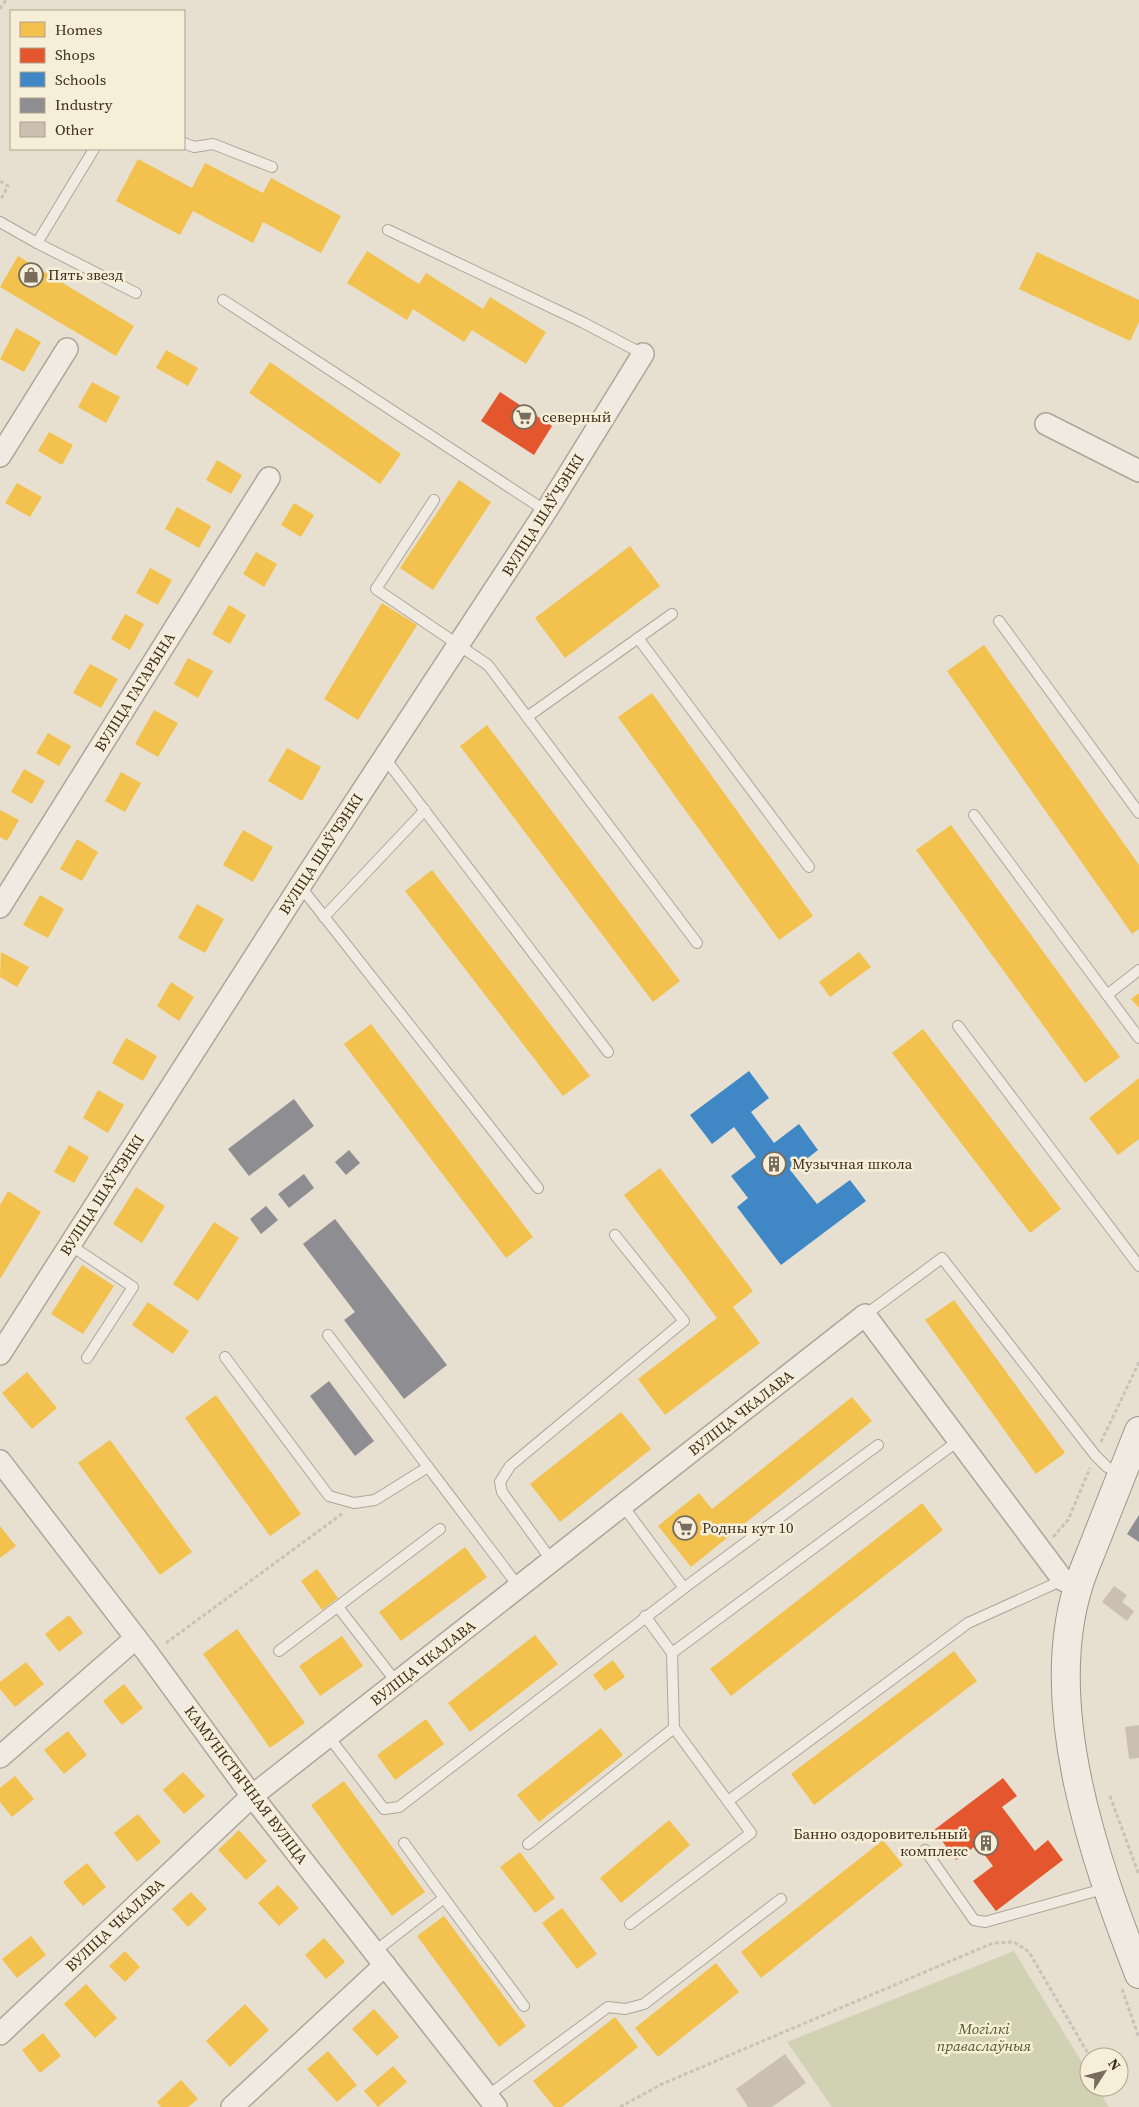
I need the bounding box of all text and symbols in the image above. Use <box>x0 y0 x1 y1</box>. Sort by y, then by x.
legend <box>10 10 185 150</box>
text: Homes <box>55 19 102 40</box>
text: Shops <box>55 44 95 65</box>
text: Schools <box>55 69 106 90</box>
text: Industry <box>55 94 113 115</box>
text: Other <box>55 119 94 140</box>
shop icon: Пять звезд <box>18 262 44 288</box>
place label: Пять звезд <box>48 264 124 285</box>
supermarket icon: северный <box>511 404 537 430</box>
place label: северный <box>542 406 612 427</box>
street label: ВУЛІЦА ШАЎЧЭНКІ <box>496 450 589 580</box>
street label: ВУЛІЦА ГАГАРЫНА <box>89 628 180 755</box>
street label: ВУЛІЦА ШАЎЧЭНКІ <box>273 789 368 918</box>
street label: ВУЛІЦА ШАЎЧЭНКІ <box>54 1130 149 1259</box>
building icon: Музычная школа <box>761 1151 787 1177</box>
place label: Музычная школа <box>792 1153 913 1174</box>
street label: ВУЛІЦА ЧКАЛАВА <box>684 1365 798 1460</box>
supermarket icon: Родны кут 10 <box>672 1515 698 1541</box>
place label: Родны кут 10 <box>702 1517 794 1538</box>
street label: ВУЛІЦА ЧКАЛАВА <box>366 1615 480 1710</box>
street label: КАМУНІСТЫЧНАЯ ВУЛІЦА <box>180 1701 313 1868</box>
place label: Банно оздоровительный комплекс <box>793 1823 968 1861</box>
building icon: Банно оздоровительный комплекс <box>973 1830 999 1856</box>
street label: ВУЛІЦА ЧКАЛАВА <box>61 1873 169 1976</box>
park label: Могілкі праваслаўныя <box>937 2018 1032 2056</box>
north arrow <box>1079 2047 1129 2097</box>
text: N <box>1103 2054 1126 2074</box>

